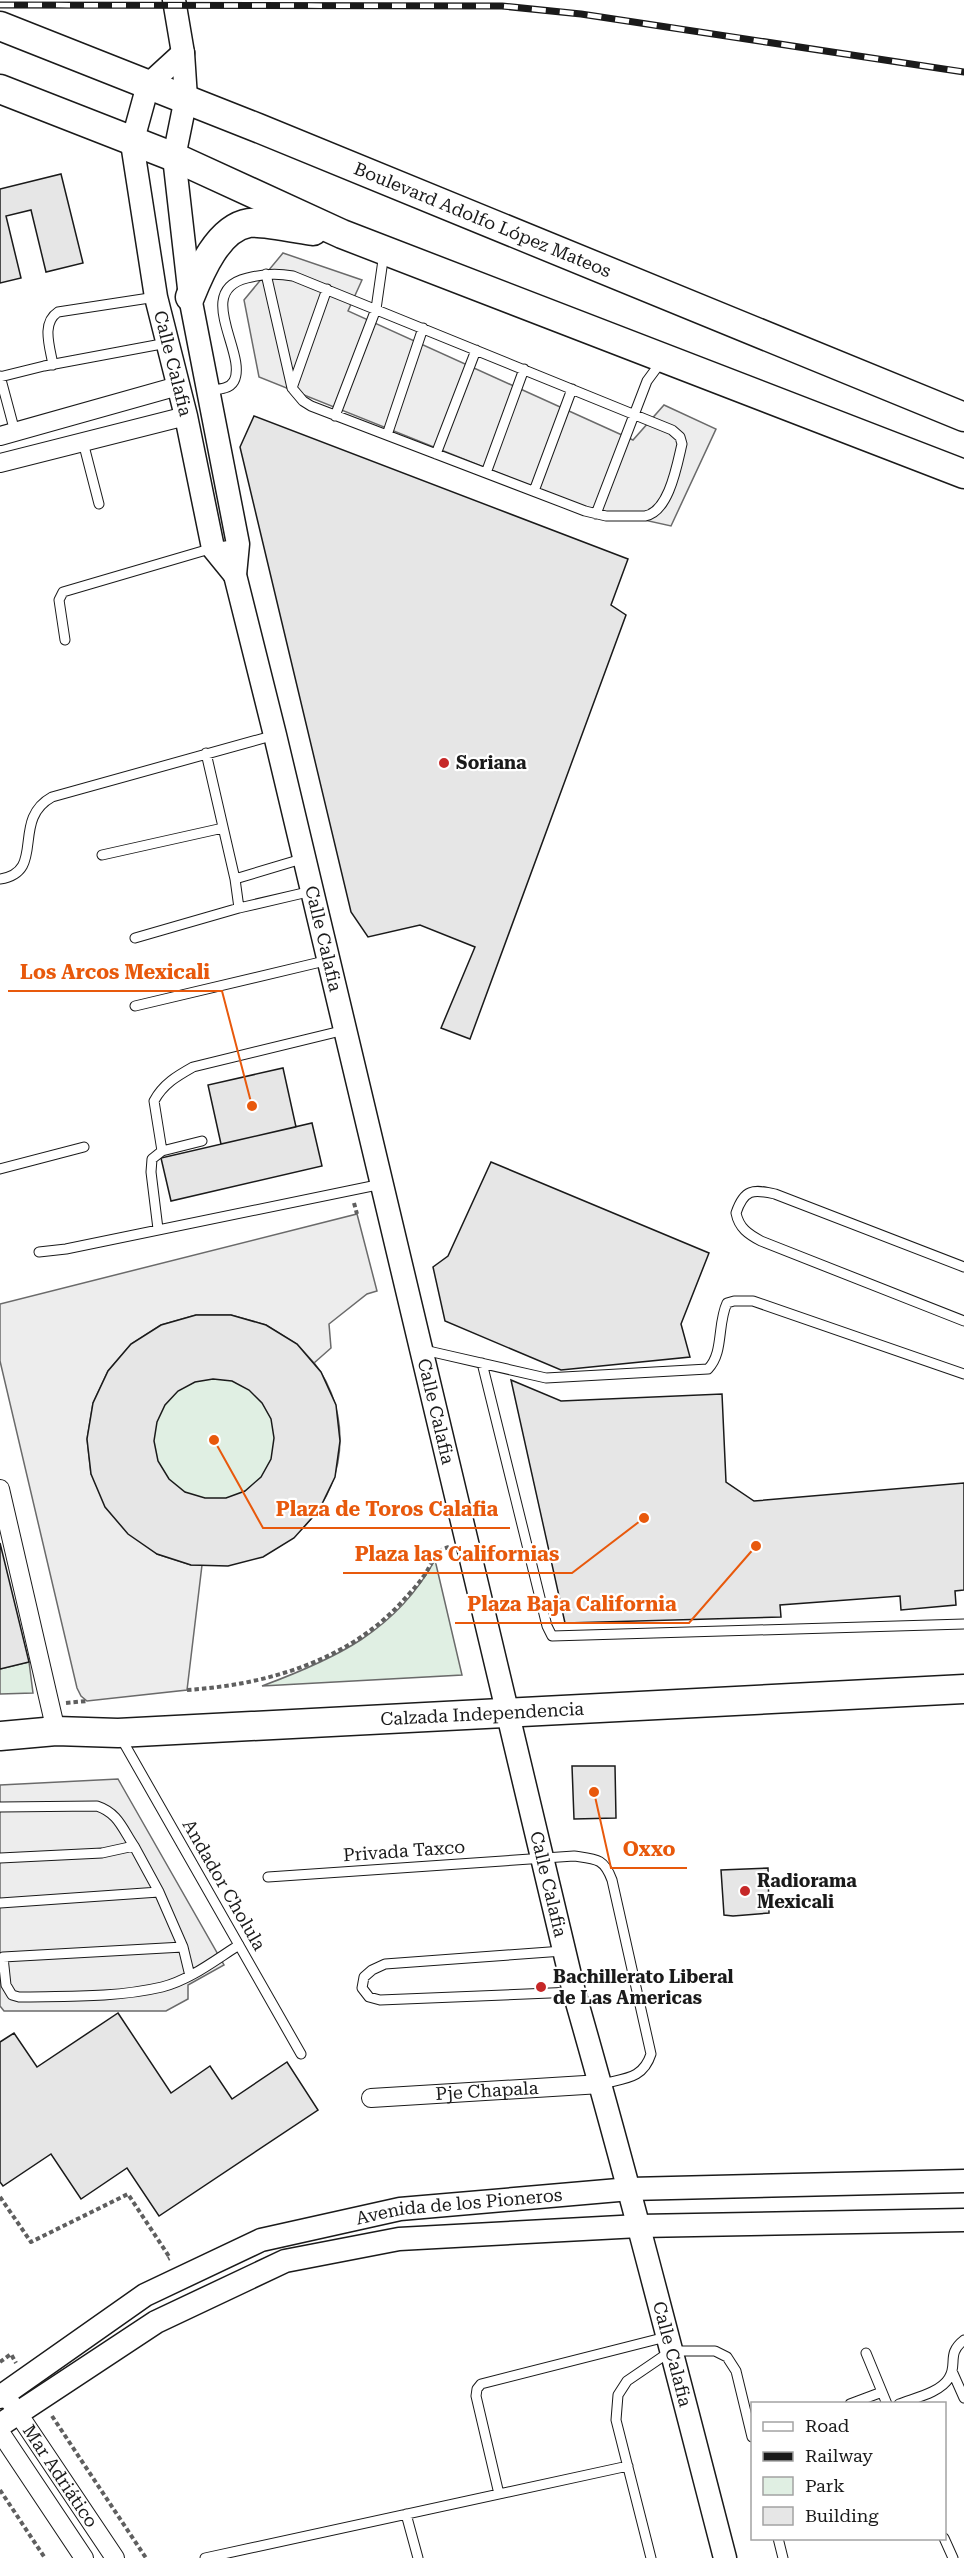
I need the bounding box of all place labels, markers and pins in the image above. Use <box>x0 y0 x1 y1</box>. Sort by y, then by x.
place label: Soriana <box>456 752 527 773</box>
marker: Soriana <box>437 756 451 770</box>
callout: Los Arcos Mexicali <box>8 953 222 991</box>
callout: Plaza de Toros Calafia <box>263 1490 510 1528</box>
callout: Plaza las Californias <box>343 1535 572 1573</box>
callout: Plaza Baja California <box>455 1585 689 1623</box>
callout: Oxxo <box>611 1830 687 1868</box>
place label: Radiorama Mexicali <box>757 1870 857 1912</box>
marker: Radiorama Mexicali <box>738 1884 752 1898</box>
place label: Bachillerato Liberal de Las Americas <box>553 1966 733 2008</box>
marker: Bachillerato Liberal de Las Americas <box>534 1980 548 1994</box>

